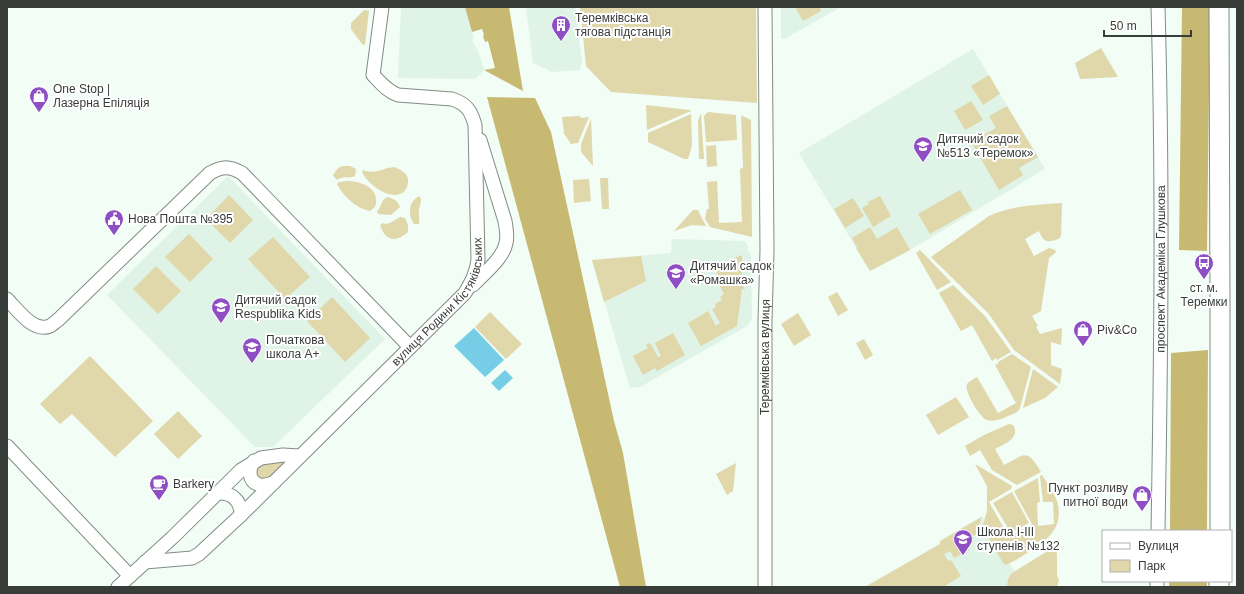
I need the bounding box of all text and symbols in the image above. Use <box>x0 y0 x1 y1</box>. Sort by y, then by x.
place label: Теремківська тягова підстанція <box>575 11 671 39</box>
scale bar <box>1104 12 1191 38</box>
building icon: Теремківська тягова підстанція <box>550 14 572 42</box>
text: 50 m <box>1110 19 1137 33</box>
place label: One Stop | Лазерна Епіляція <box>53 82 149 110</box>
shop icon: One Stop | Лазерна Епіляція <box>28 85 50 113</box>
place label: Дитячий садок №513 «Теремок» <box>937 132 1034 160</box>
school or university icon: Дитячий садок №513 «Теремок» <box>912 135 934 163</box>
street label: проспект Академіка Глушкова <box>1153 185 1168 353</box>
public building icon: Нова Пошта №395 <box>103 208 125 236</box>
place label: Нова Пошта №395 <box>128 212 233 226</box>
street label: вулиця Родини Кістяківських <box>389 237 485 369</box>
bus stop icon: ст. м. Теремки <box>1193 252 1215 280</box>
place label: Дитячий садок «Ромашка» <box>690 259 772 287</box>
school or university icon: Дитячий садок «Ромашка» <box>665 262 687 290</box>
place label: ст. м. Теремки <box>1181 281 1227 309</box>
place label: Дитячий садок Respublika Kids <box>235 293 321 321</box>
school or university icon: Дитячий садок Respublika Kids <box>210 296 232 324</box>
street label: Теремківська вулиця <box>758 299 773 415</box>
shop icon: Piv&Co <box>1072 319 1094 347</box>
place label: Piv&Co <box>1097 323 1137 337</box>
place label: Початкова школа А+ <box>266 333 324 361</box>
school or university icon: Початкова школа А+ <box>241 336 263 364</box>
cafe icon: Barkery <box>148 473 170 501</box>
place label: Barkery <box>173 477 214 491</box>
place label: Пункт розливу питної води <box>1048 481 1128 509</box>
shop icon: Пункт розливу питної води <box>1131 484 1153 512</box>
place label: Школа І-ІІІ ступенів №132 <box>977 525 1060 553</box>
school or university icon: Школа І-ІІІ ступенів №132 <box>952 528 974 556</box>
legend <box>1102 530 1232 582</box>
text: Вулиця <box>1138 539 1179 553</box>
text: Парк <box>1138 559 1166 573</box>

